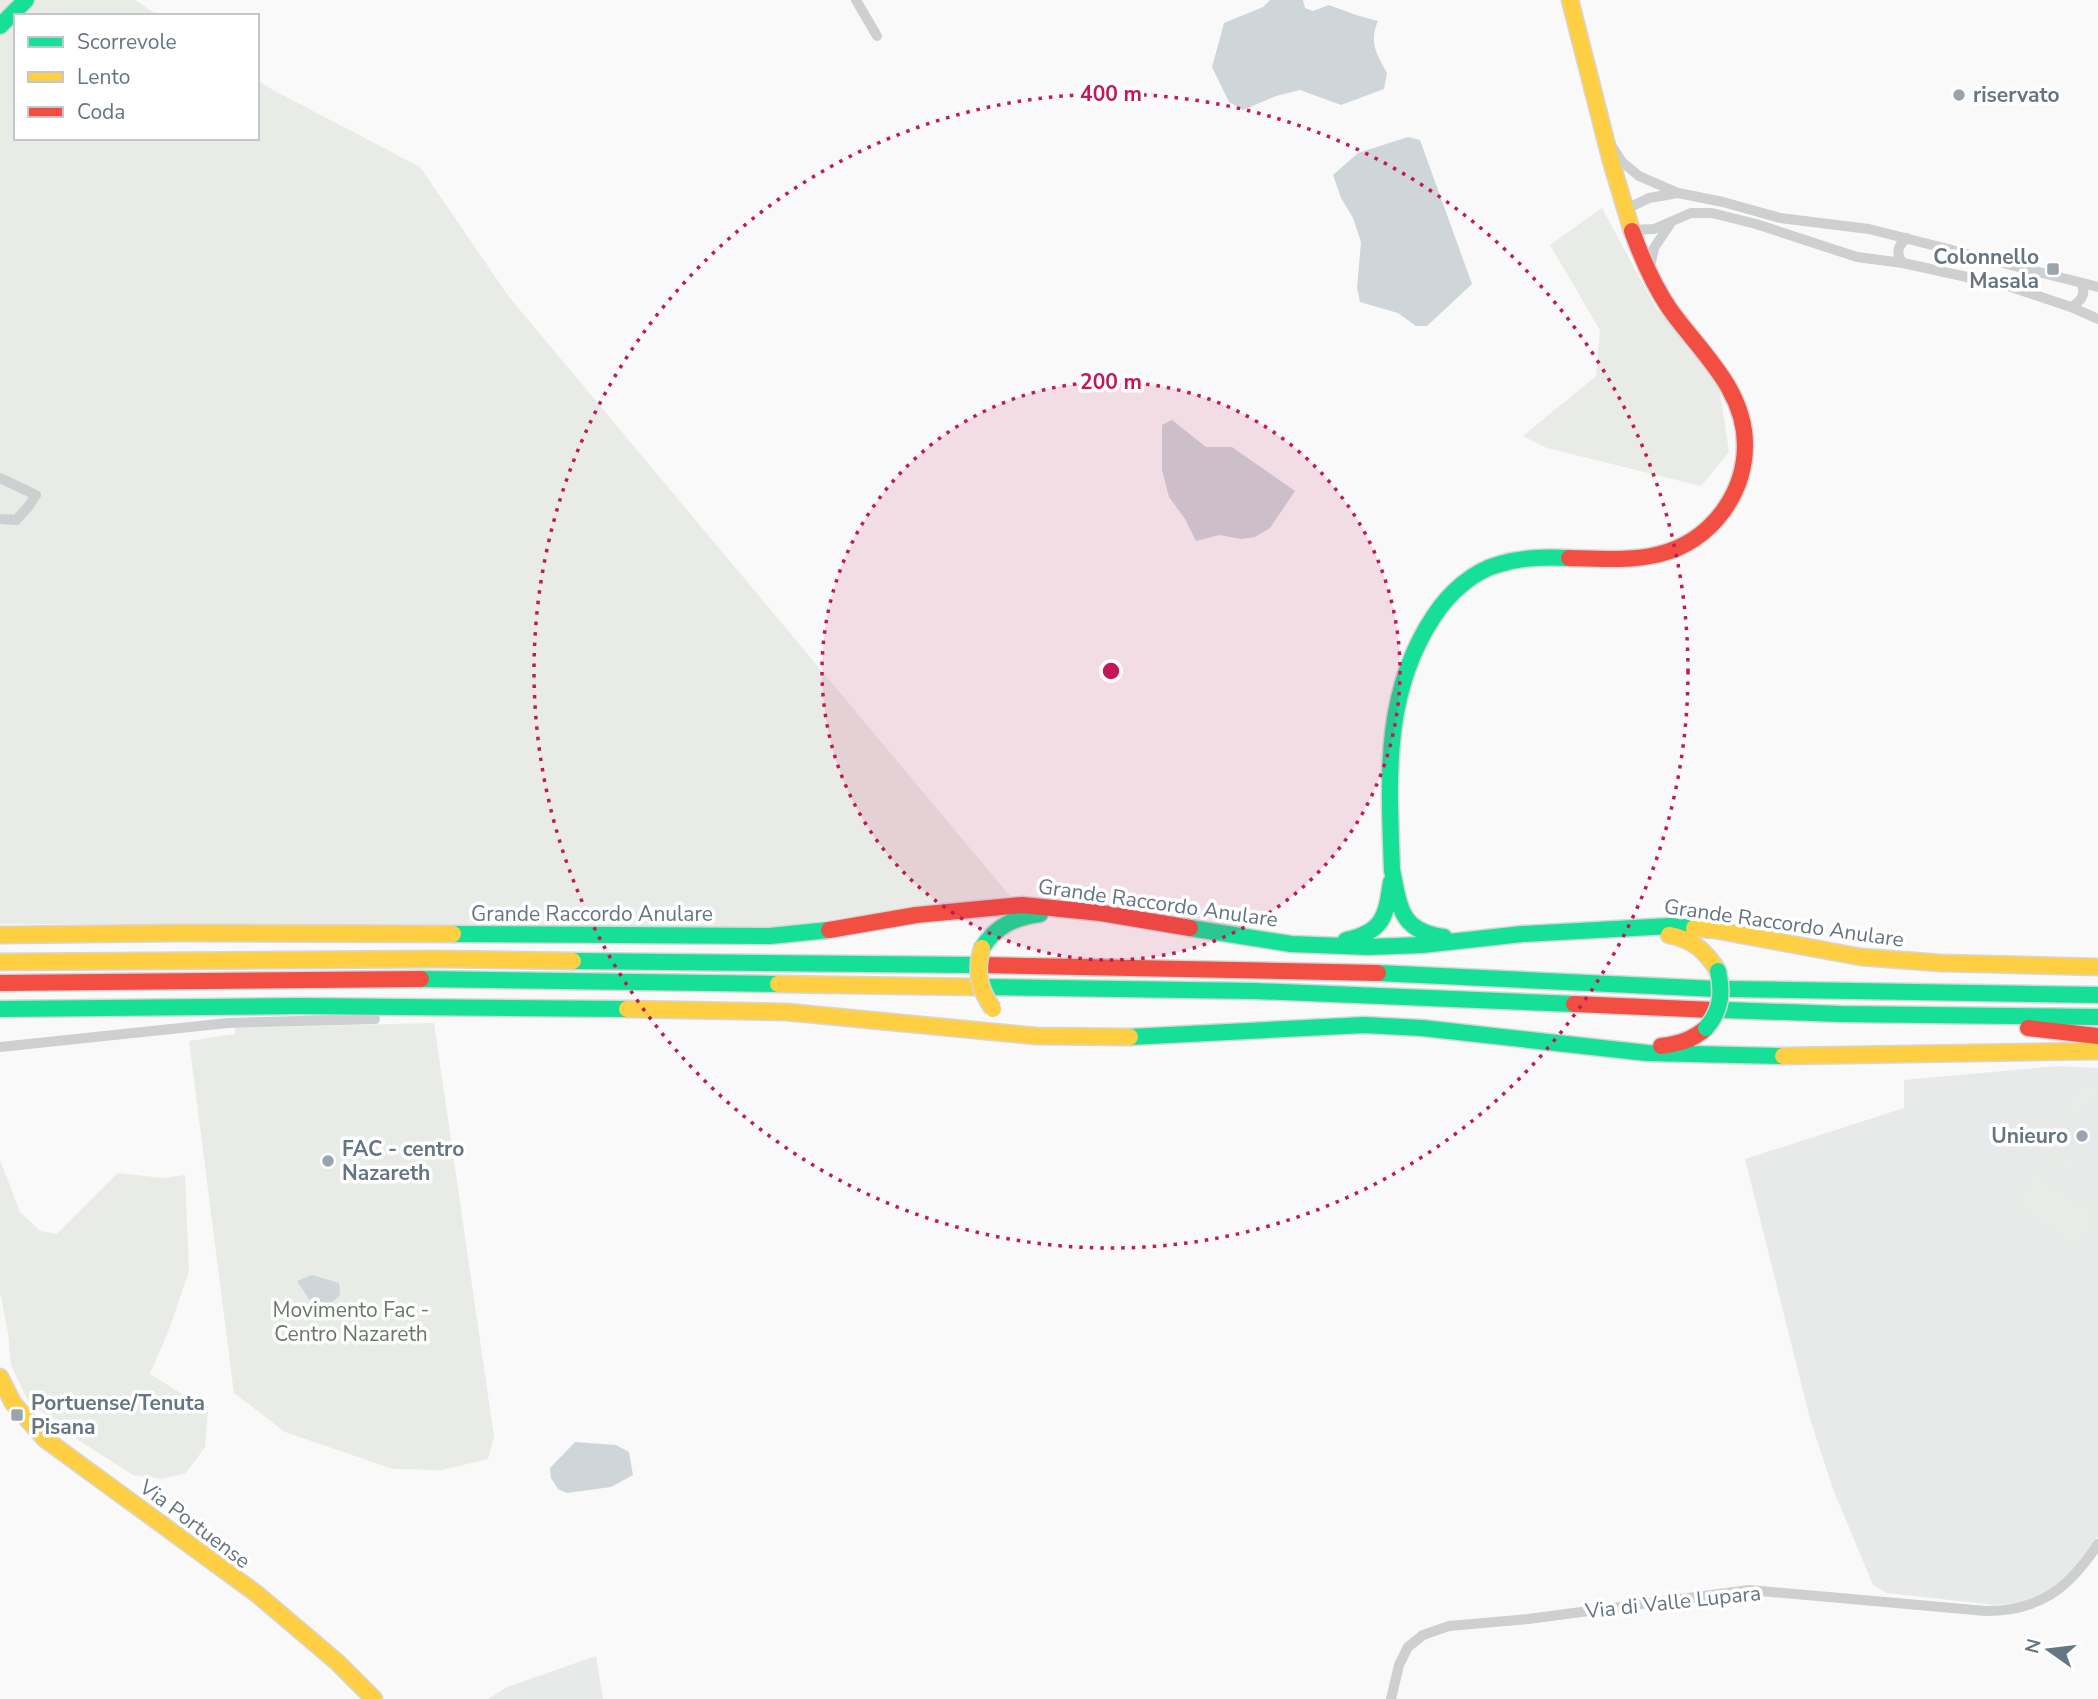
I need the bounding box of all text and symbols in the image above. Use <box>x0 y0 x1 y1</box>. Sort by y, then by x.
legend <box>14 14 259 140</box>
text: Scorrevole <box>77 28 177 56</box>
text: Lento <box>77 63 130 91</box>
text: 400 m <box>1080 80 1142 108</box>
place label: riservato <box>1973 81 2059 109</box>
marker: riservato <box>1951 87 1967 103</box>
text: Coda <box>77 98 125 126</box>
place label: Colonnello Masala <box>1933 243 2039 295</box>
marker: Colonnello Masala <box>2045 261 2061 277</box>
text: 200 m <box>1080 368 1142 396</box>
centre of rings <box>1099 659 1123 683</box>
street label: Grande Raccordo Anulare <box>1036 872 1280 934</box>
street label: Grande Raccordo Anulare <box>1662 892 1906 954</box>
street label: Grande Raccordo Anulare <box>471 900 713 928</box>
place label: Unieuro <box>1991 1122 2068 1150</box>
marker: Unieuro <box>2074 1128 2090 1144</box>
place label: FAC - centro Nazareth <box>342 1135 464 1187</box>
marker: FAC - centro Nazareth <box>320 1153 336 1169</box>
park label: Movimento Fac - Centro Nazareth <box>273 1296 429 1348</box>
place label: Portuense/Tenuta Pisana <box>31 1389 205 1441</box>
marker: Portuense/Tenuta Pisana <box>9 1407 25 1423</box>
street label: Via Portuense <box>133 1473 256 1575</box>
street label: Via di Valle Lupara <box>1583 1579 1762 1625</box>
north arrow <box>2014 1615 2084 1685</box>
text: N <box>2019 1636 2048 1656</box>

